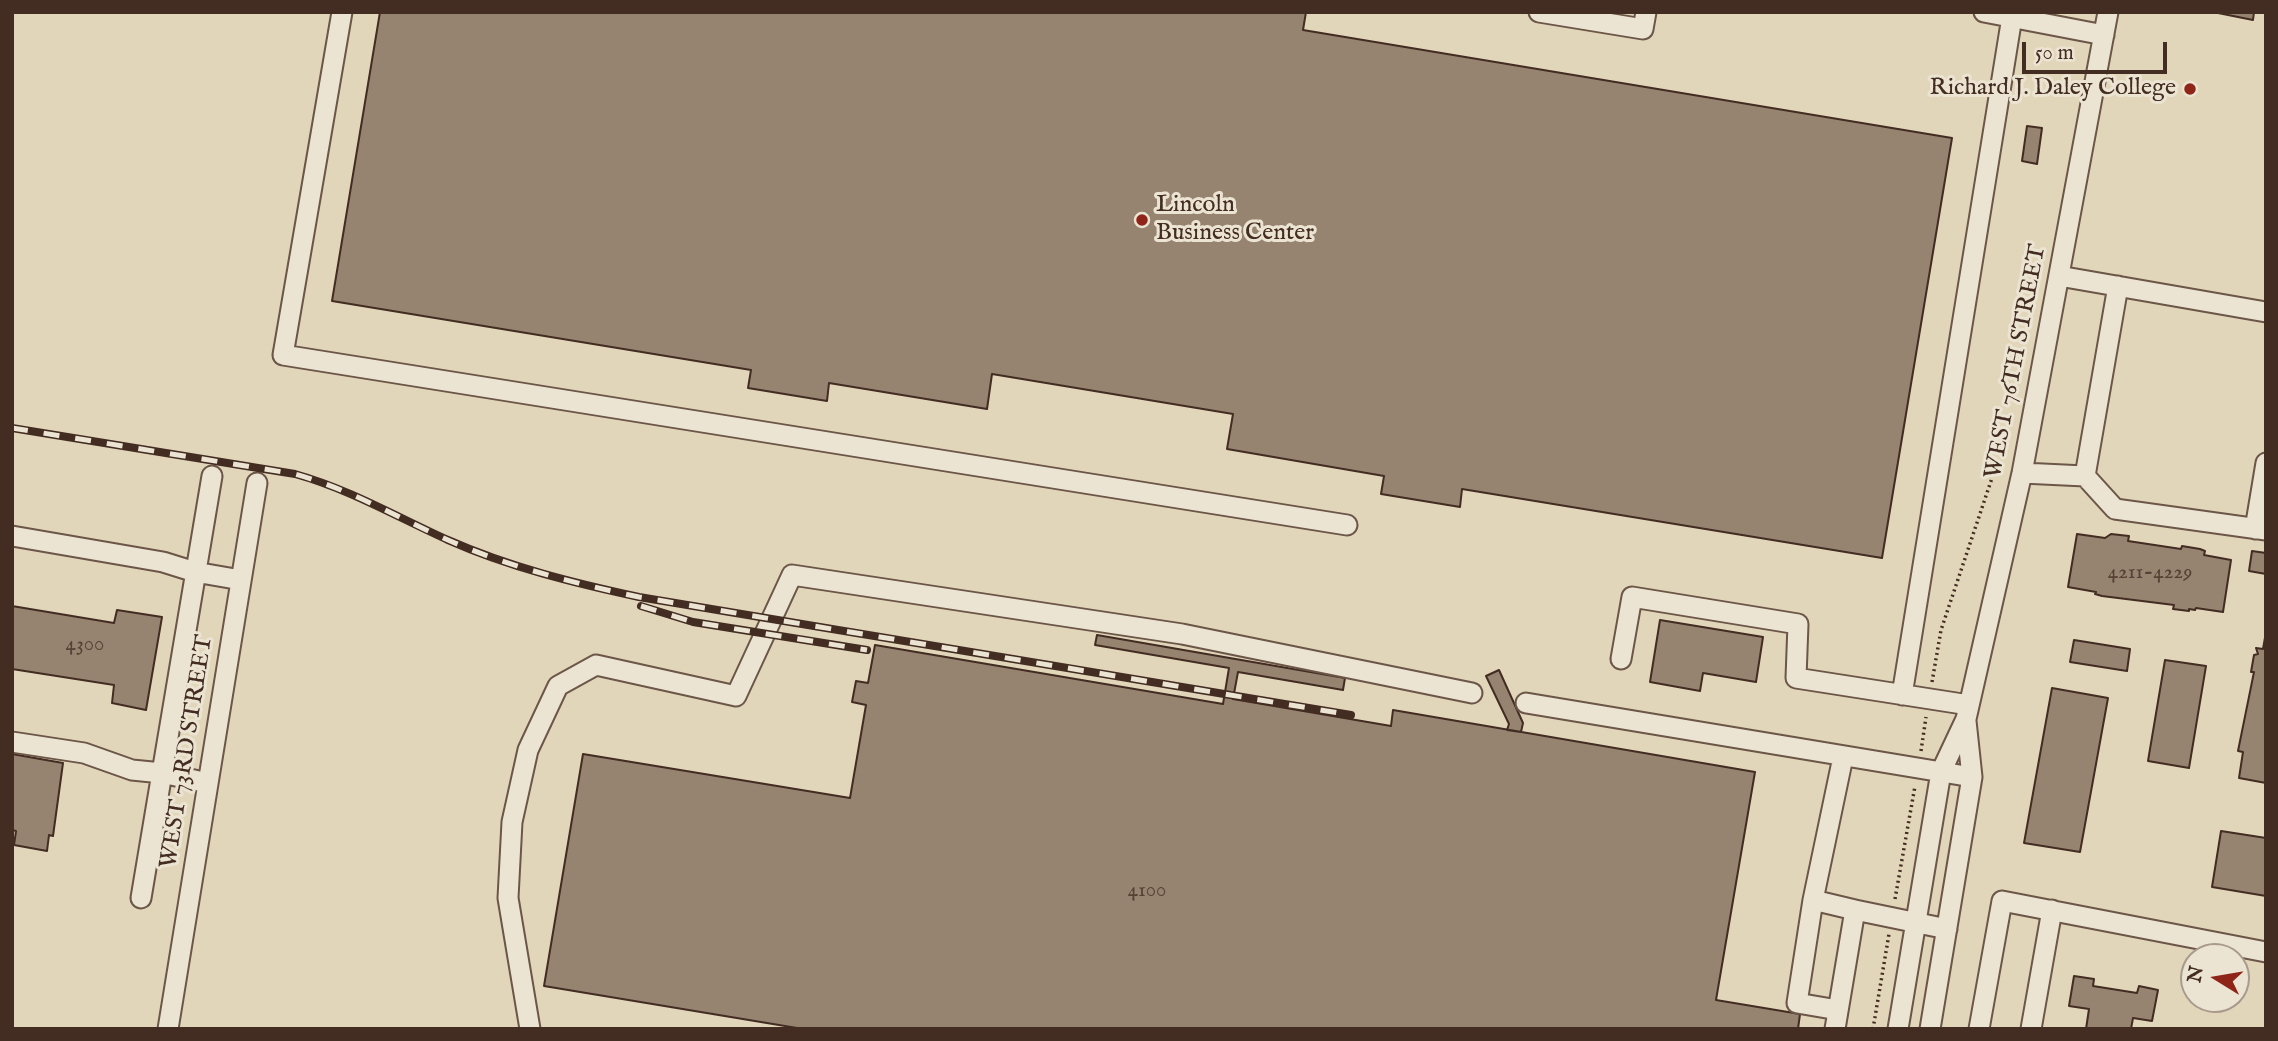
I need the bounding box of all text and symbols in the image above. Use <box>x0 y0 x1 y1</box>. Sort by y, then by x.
scale bar <box>2026 28 2171 72</box>
text: 50 m <box>2035 40 2074 67</box>
place label: Richard J. Daley College <box>1930 75 2176 103</box>
marker: Richard J. Daley College <box>2182 81 2198 97</box>
place label: Lincoln Business Center <box>1156 192 1314 248</box>
marker: Lincoln Business Center <box>1134 212 1150 228</box>
street label: WEST 76TH STREET <box>1980 243 2054 481</box>
house number: 4211-4229 <box>2108 561 2192 587</box>
house number: 4300 <box>66 633 104 659</box>
street label: WEST 73RD STREET <box>155 633 221 871</box>
house number: 4100 <box>1128 879 1166 905</box>
north arrow <box>2180 943 2250 1013</box>
text: N <box>2183 964 2210 985</box>

